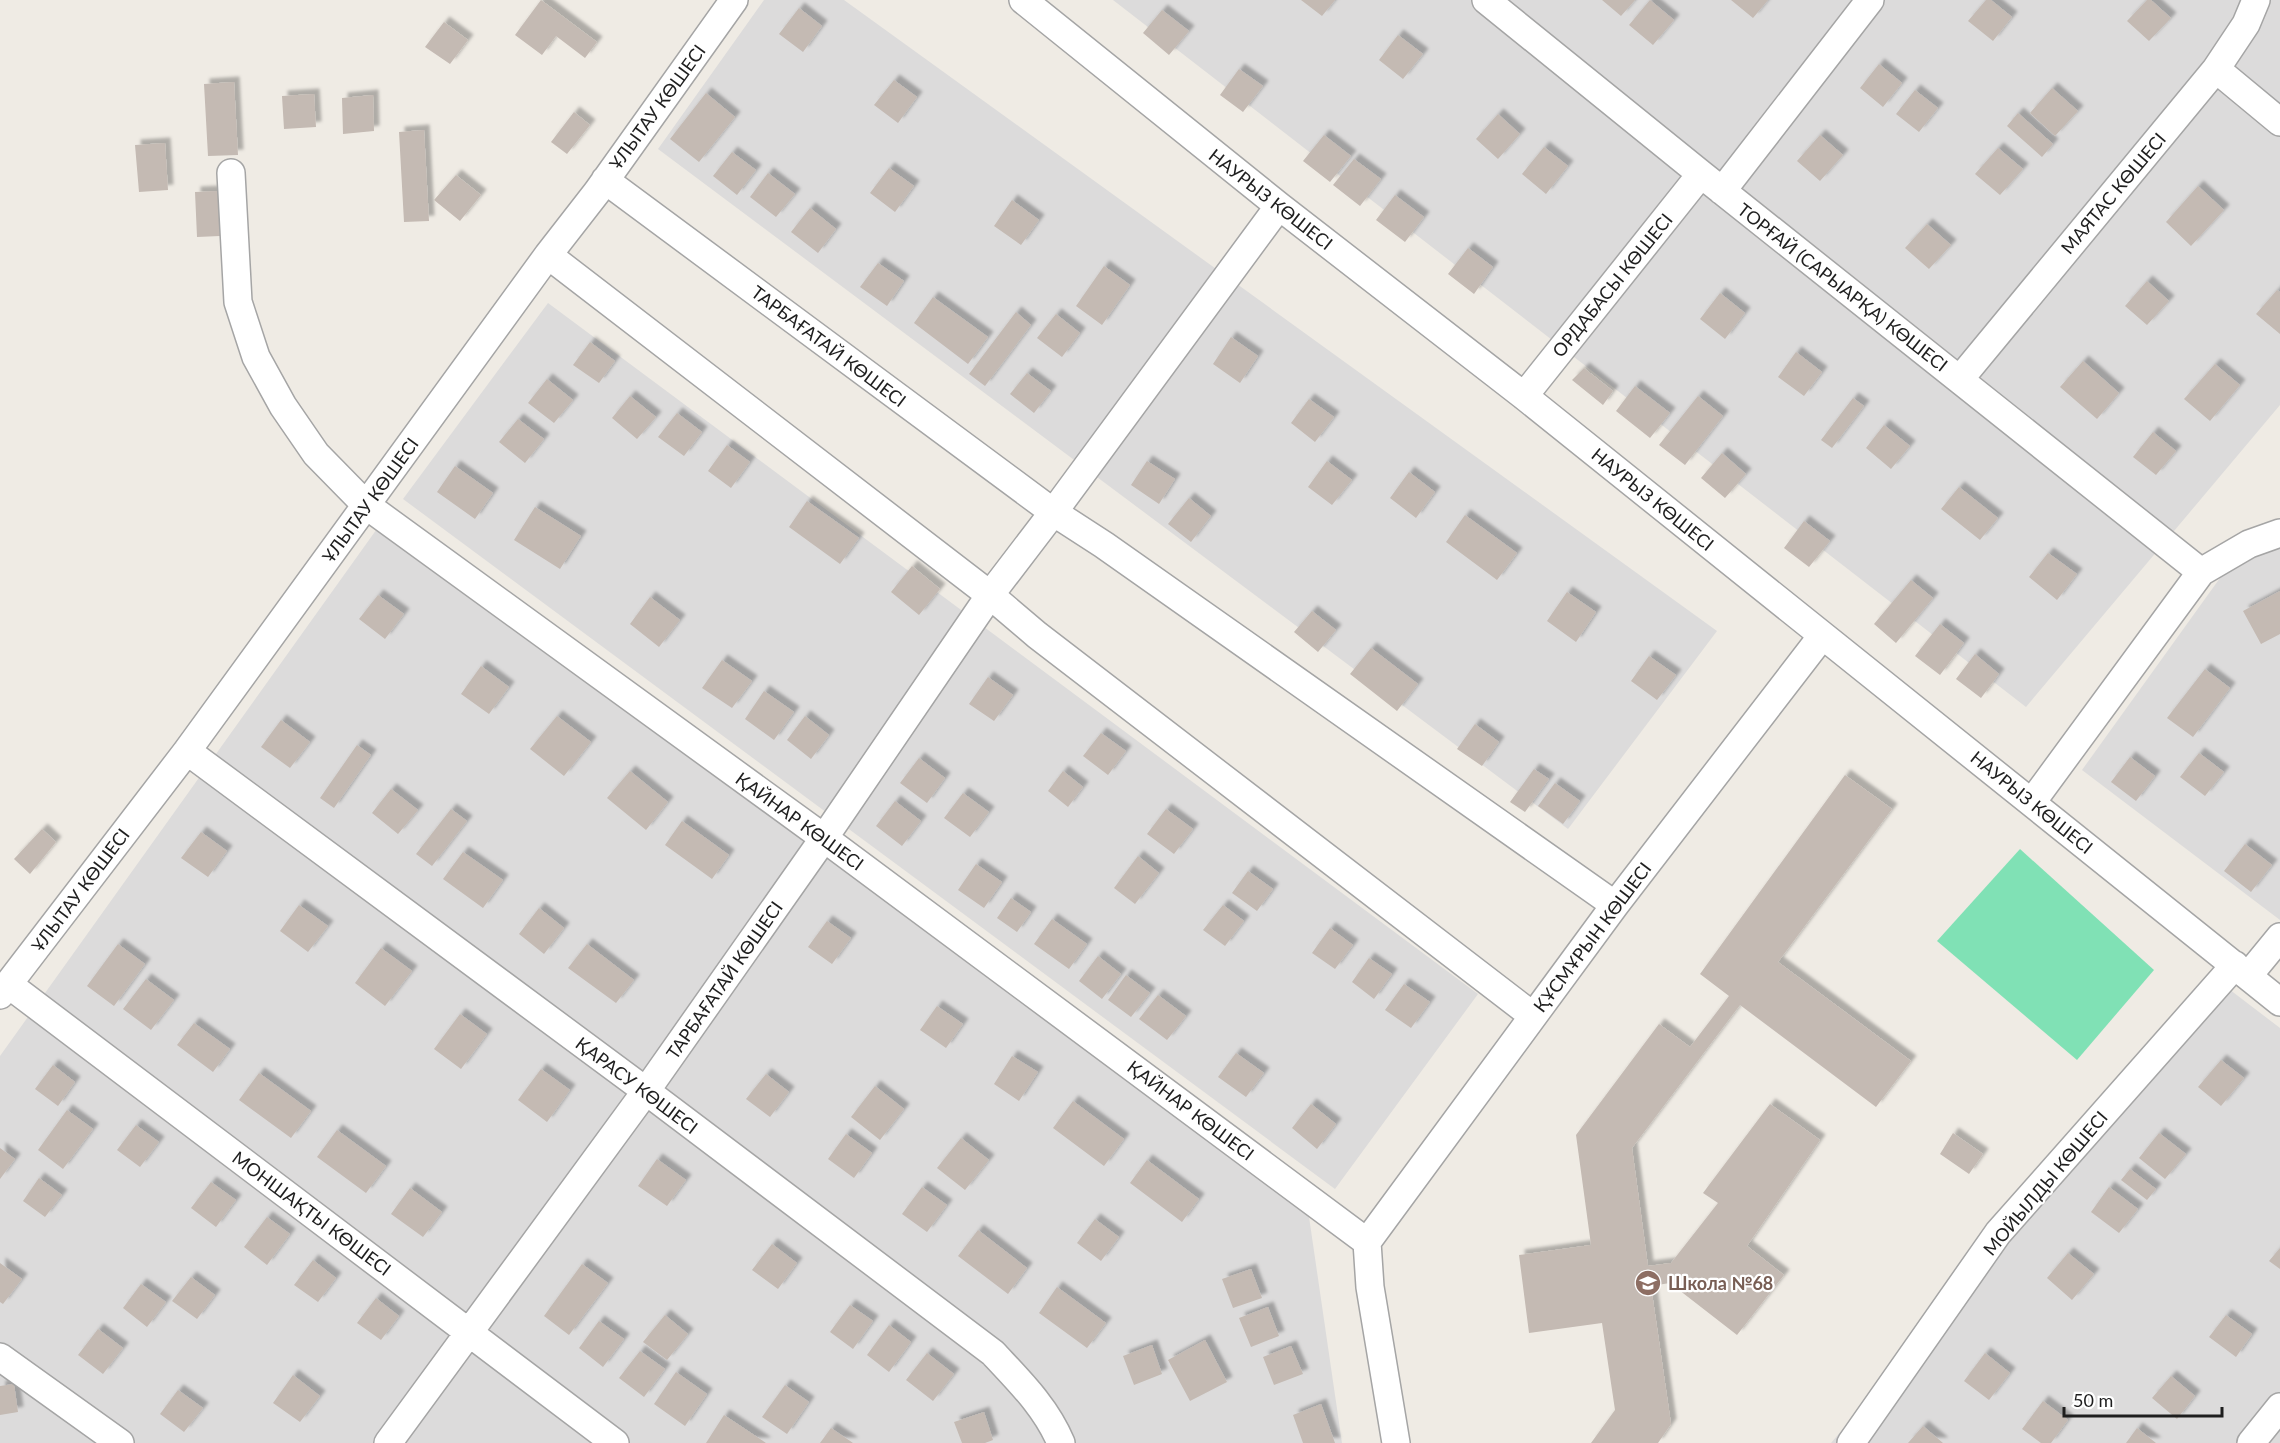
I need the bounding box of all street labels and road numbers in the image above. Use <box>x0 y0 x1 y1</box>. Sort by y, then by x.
street label: ҰЛЫТАУ КӨШЕСІ <box>604 40 710 174</box>
street label: МАЯТАС КӨШЕСІ <box>2056 128 2170 258</box>
street label: НАУРЫЗ КӨШЕСІ <box>1205 144 1337 254</box>
street label: ТОРҒАЙ (САРЫАРҚА) КӨШЕСІ <box>1734 198 1952 376</box>
street label: ОРДАБАСЫ КӨШЕСІ <box>1547 209 1677 361</box>
street label: ТАРБАҒАТАЙ КӨШЕСІ <box>747 281 911 411</box>
street label: ҰЛЫТАУ КӨШЕСІ <box>317 433 423 567</box>
street label: НАУРЫЗ КӨШЕСІ <box>1587 443 1719 555</box>
street label: НАУРЫЗ КӨШЕСІ <box>1966 746 2098 858</box>
street label: ҚАЙНАР КӨШЕСІ <box>732 767 868 875</box>
street label: ҰЛЫТАУ КӨШЕСІ <box>26 824 134 956</box>
street label: ҚҰСМҰРЫН КӨШЕСІ <box>1528 858 1656 1016</box>
street label: ТАРБАҒАТАЙ КӨШЕСІ <box>661 897 787 1063</box>
street label: ҚАРАСУ КӨШЕСІ <box>572 1032 702 1138</box>
street label: ҚАЙНАР КӨШЕСІ <box>1123 1055 1259 1165</box>
street label: МОЙЫЛДЫ КӨШЕСІ <box>1978 1106 2112 1260</box>
street label: МОНШАҚТЫ КӨШЕСІ <box>228 1146 396 1280</box>

